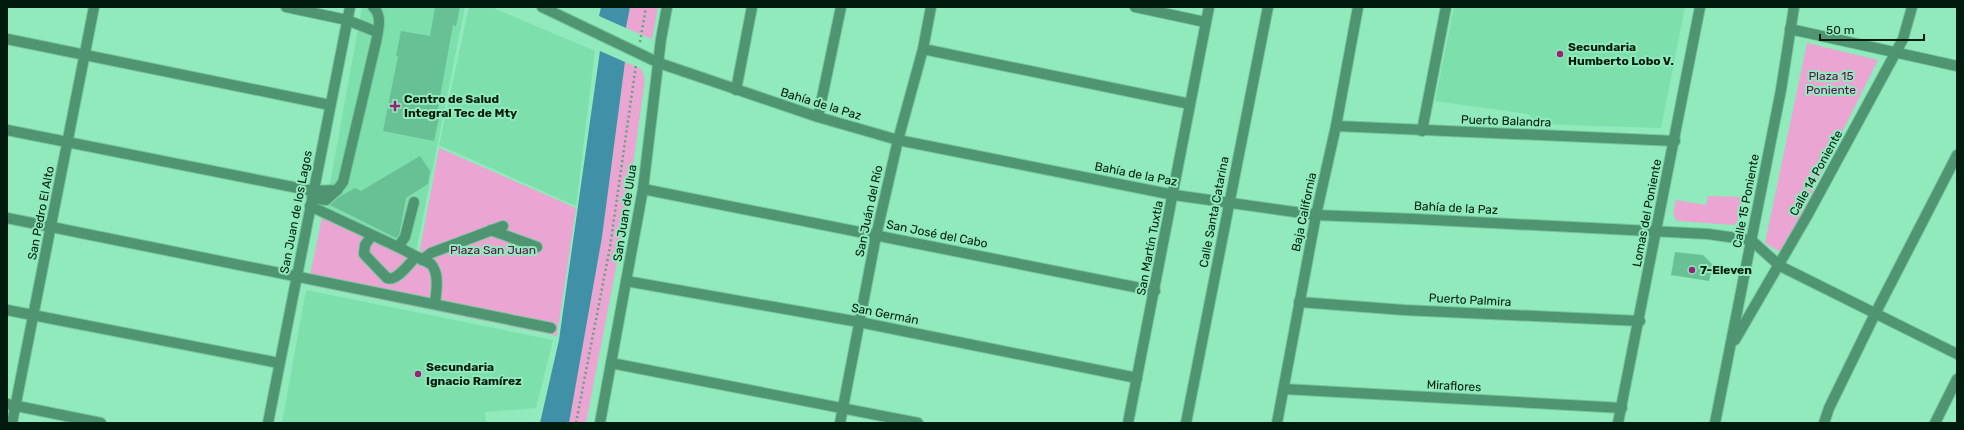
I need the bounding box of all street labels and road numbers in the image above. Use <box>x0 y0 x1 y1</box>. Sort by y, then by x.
street label: Bahía de la Paz <box>779 85 863 123</box>
street label: Puerto Balandra <box>1461 112 1551 130</box>
street label: Calle 14 Poniente <box>1787 128 1845 218</box>
street label: San Juan de los Lagos <box>277 149 315 275</box>
street label: Calle 15 Poniente <box>1730 153 1762 249</box>
street label: Calle Santa Catarina <box>1196 155 1232 269</box>
street label: Lomas del Poniente <box>1630 158 1664 268</box>
street label: Bahía de la Paz <box>1093 159 1179 189</box>
street label: San Juan de Ulua <box>610 164 640 262</box>
street label: San Juán del Río <box>852 164 886 258</box>
street label: San Pedro El Alto <box>25 165 57 261</box>
street label: Baja California <box>1289 171 1319 253</box>
street label: San Martín Tuxtla <box>1134 199 1166 297</box>
street label: Bahía de la Paz <box>1414 199 1498 217</box>
street label: San José del Cabo <box>885 217 989 251</box>
street label: Puerto Palmira <box>1428 291 1512 309</box>
street label: San Germán <box>850 301 920 327</box>
street label: Miraflores <box>1426 378 1482 394</box>

